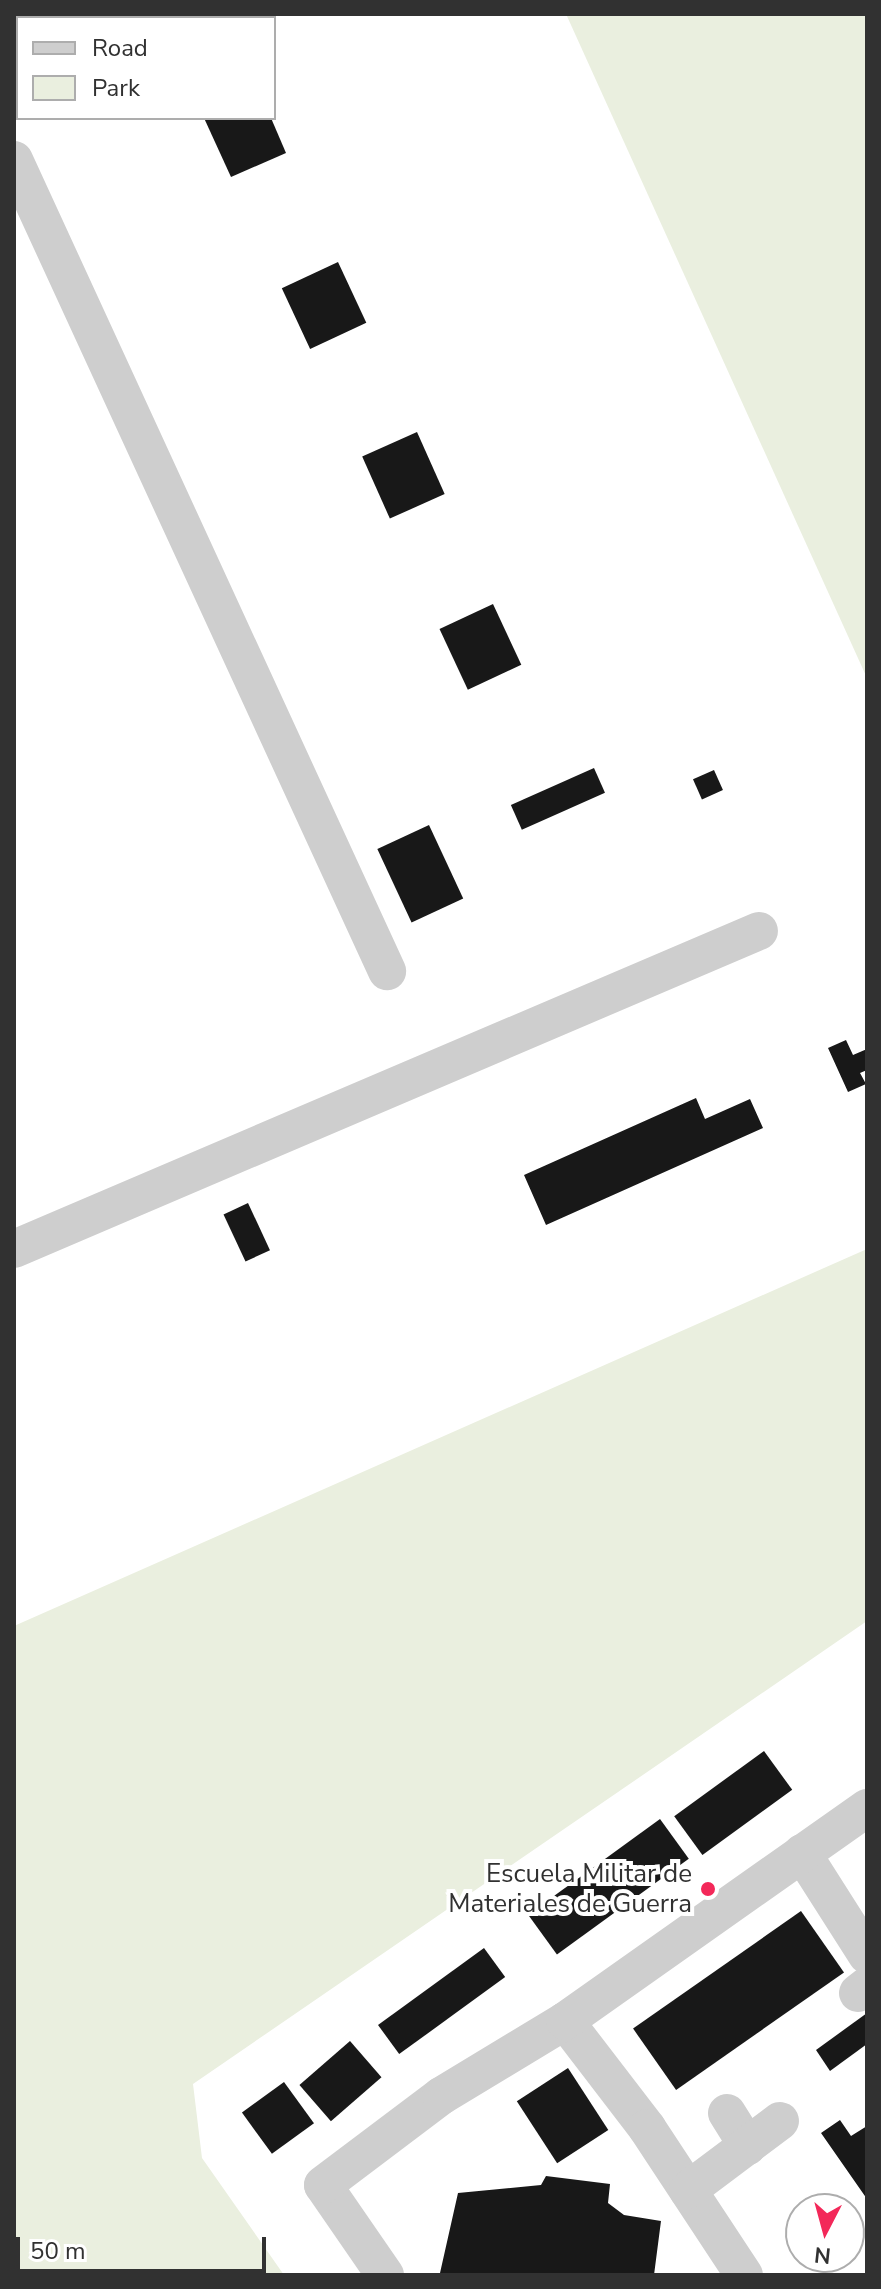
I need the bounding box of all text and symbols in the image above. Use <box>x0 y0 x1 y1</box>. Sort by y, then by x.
legend <box>16 16 276 120</box>
text: Road <box>92 32 148 64</box>
text: Park <box>92 72 140 104</box>
place label: Escuela Militar de Materiales de Guerra <box>448 1858 692 1920</box>
marker: Escuela Militar de Materiales de Guerra <box>699 1880 717 1898</box>
north arrow <box>785 2193 865 2273</box>
scale bar <box>20 2221 270 2271</box>
text: 50 m <box>30 2235 86 2267</box>
text: N <box>813 2239 832 2271</box>

